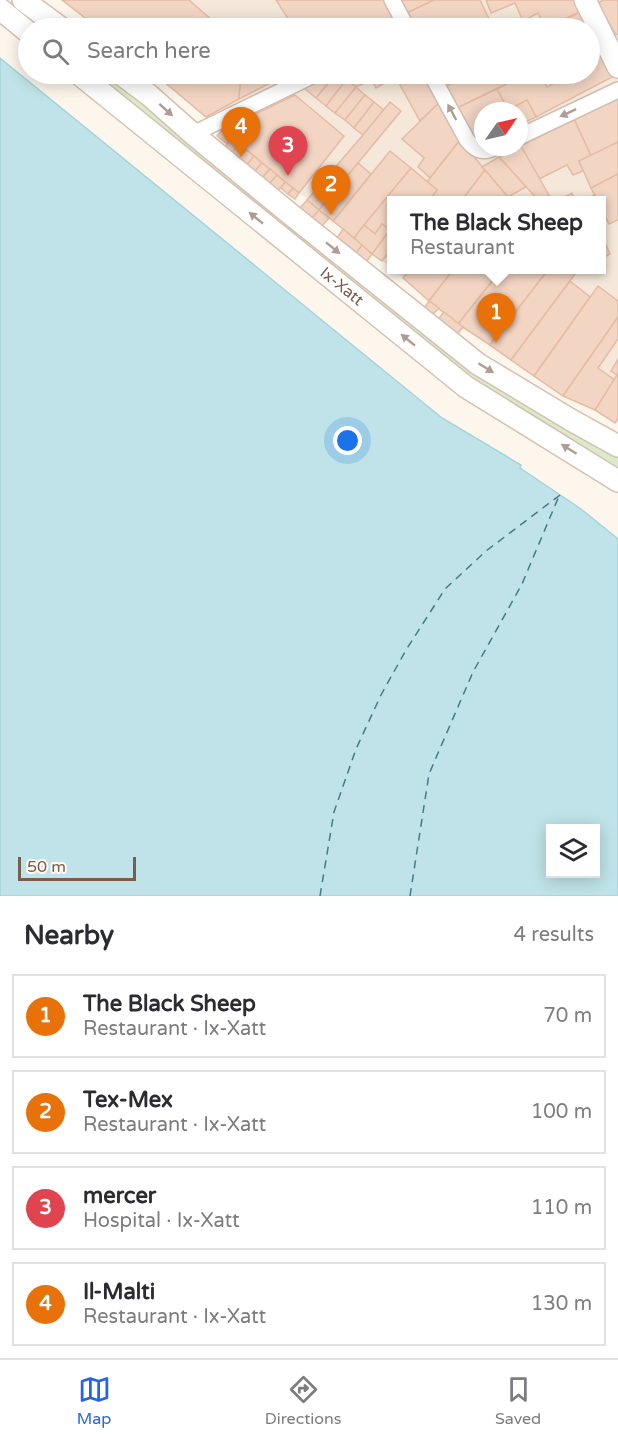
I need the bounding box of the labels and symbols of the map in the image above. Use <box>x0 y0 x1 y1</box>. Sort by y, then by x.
north arrow <box>474 102 528 156</box>
one-way arrow <box>158 103 173 116</box>
one-way arrow <box>447 103 457 120</box>
pin: 4 <box>222 108 260 157</box>
one-way arrow <box>560 109 577 118</box>
pin: 3 <box>268 126 308 176</box>
pin: 2 <box>312 166 350 215</box>
one-way arrow <box>248 211 264 224</box>
one-way arrow <box>325 241 340 253</box>
street label: Ix-Xatt <box>316 263 368 310</box>
pin: 1 <box>476 294 516 343</box>
one-way arrow <box>400 335 415 347</box>
one-way arrow <box>478 363 494 374</box>
your location <box>333 426 362 455</box>
one-way arrow <box>560 444 577 455</box>
scale bar <box>18 854 136 882</box>

